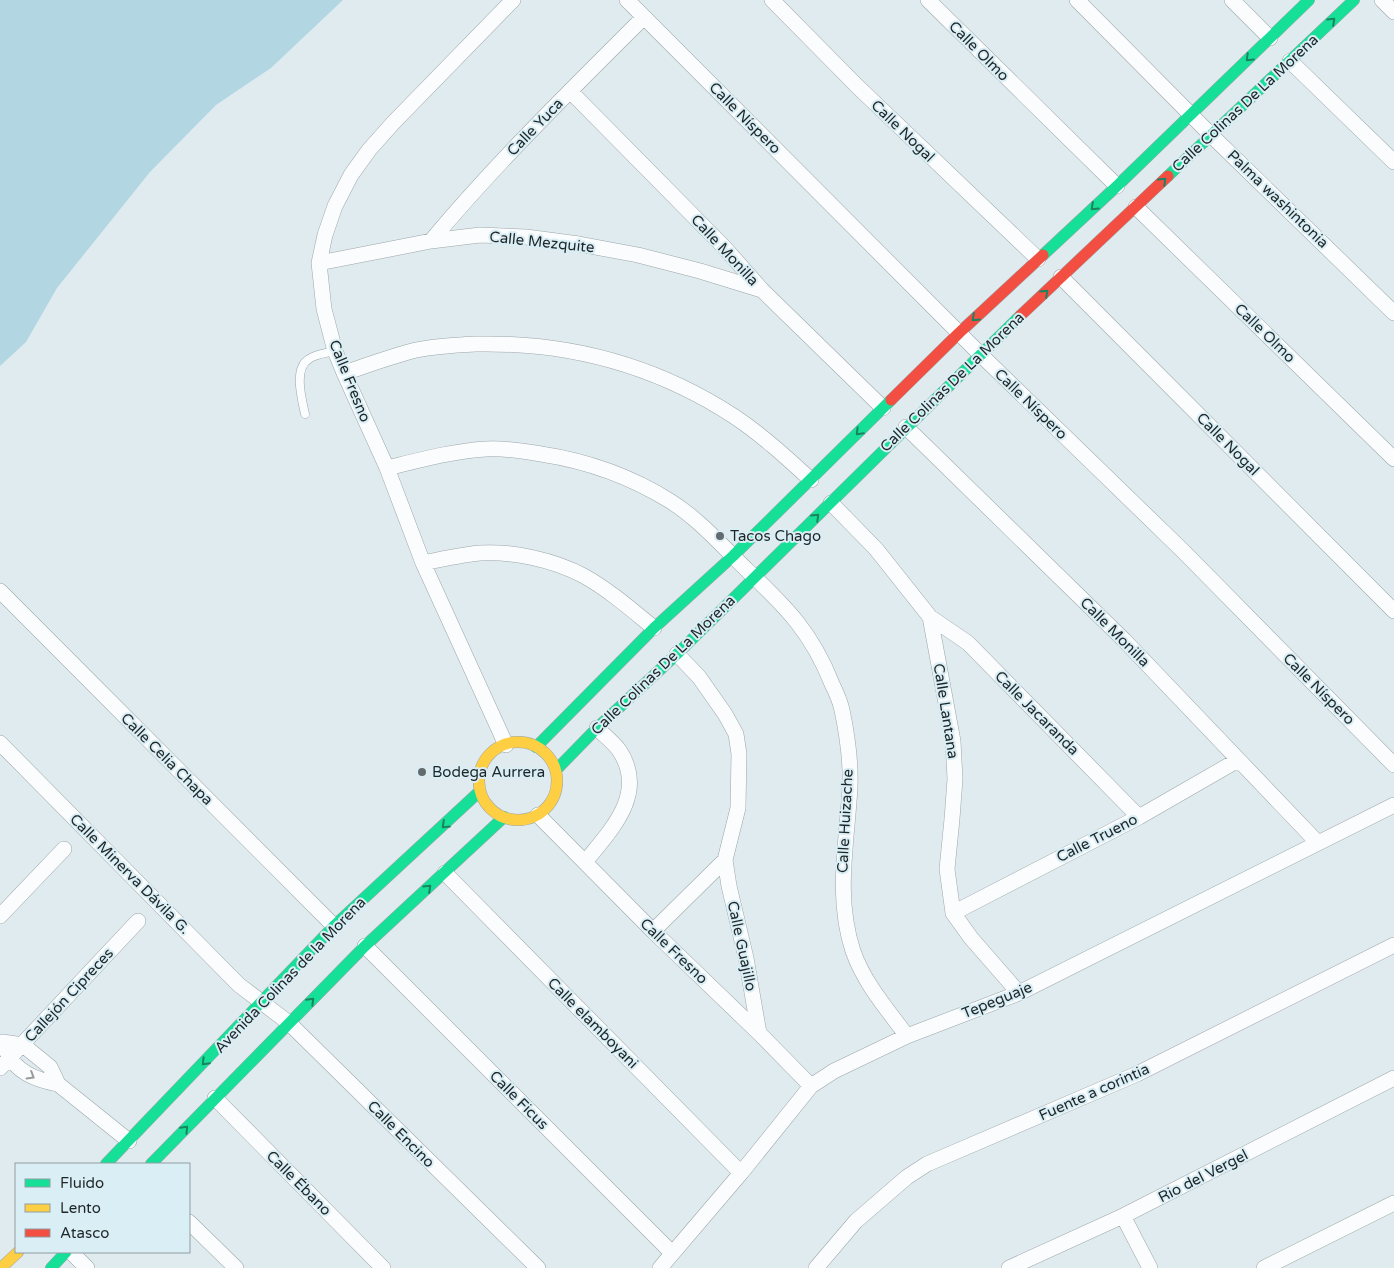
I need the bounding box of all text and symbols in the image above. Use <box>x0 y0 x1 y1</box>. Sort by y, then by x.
street label: Calle Olmo <box>945 17 1013 85</box>
one-way arrow <box>1326 18 1335 27</box>
street label: Calle Colinas De La Morena <box>1168 30 1322 176</box>
one-way arrow <box>1246 52 1255 61</box>
street label: Calle Níspero <box>705 78 785 158</box>
street label: Calle Yuca <box>503 95 567 159</box>
street label: Calle Nogal <box>868 96 938 166</box>
street label: Palma washintonia <box>1224 146 1332 252</box>
one-way arrow <box>1157 178 1166 187</box>
one-way arrow <box>1090 201 1099 210</box>
street label: Calle Monilla <box>687 211 763 289</box>
street label: Calle Mezquite <box>489 228 595 256</box>
one-way arrow <box>1039 290 1048 299</box>
street label: Calle Olmo <box>1231 300 1299 366</box>
street label: Calle Colinas De La Morena <box>876 308 1028 456</box>
one-way arrow <box>972 312 981 321</box>
street label: Calle Fresno <box>325 337 375 425</box>
street label: Calle Níspero <box>991 365 1071 443</box>
street label: Calle Nogal <box>1193 409 1263 479</box>
one-way arrow <box>856 426 865 435</box>
one-way arrow <box>811 513 820 522</box>
place label: Tacos Chago <box>730 527 821 545</box>
marker: Tacos Chago <box>714 530 726 542</box>
street label: Calle Colinas De La Morena <box>587 591 739 739</box>
street label: Calle Monilla <box>1077 594 1153 670</box>
street label: Calle Níspero <box>1279 649 1359 729</box>
street label: Calle Lantana <box>930 662 962 760</box>
street label: Calle Jacaranda <box>991 667 1083 759</box>
street label: Calle Celia Chapa <box>117 709 217 809</box>
place label: Bodega Aurrera <box>432 763 545 781</box>
marker: Bodega Aurrera <box>416 766 428 778</box>
street label: Calle Huizache <box>833 768 857 874</box>
street label: Calle Minerva Dávila G. <box>66 810 194 938</box>
street label: Calle Trueno <box>1053 810 1141 866</box>
one-way arrow <box>441 819 450 828</box>
one-way arrow <box>423 885 432 894</box>
street label: Avenida Colinas de la Morena <box>211 893 369 1057</box>
street label: Calle Guajillo <box>724 899 760 993</box>
street label: Calle Fresno <box>636 914 712 988</box>
street label: Callejón Cipreces <box>21 944 117 1046</box>
street label: Calle elamboyani <box>544 974 642 1072</box>
street label: Tepeguaje <box>959 978 1035 1022</box>
one-way arrow <box>305 998 314 1007</box>
one-way arrow <box>202 1056 211 1065</box>
street label: Fuente a corintia <box>1036 1060 1152 1124</box>
street label: Calle Ficus <box>486 1067 552 1133</box>
one-way arrow <box>26 1070 35 1080</box>
street label: Calle Encino <box>364 1097 438 1171</box>
one-way arrow <box>179 1126 188 1135</box>
street label: Rio del Vergel <box>1155 1146 1251 1206</box>
street label: Calle Ébano <box>263 1147 335 1219</box>
legend <box>15 1163 190 1253</box>
text: Fluido <box>60 1174 104 1192</box>
text: Lento <box>60 1199 101 1217</box>
text: Atasco <box>60 1224 109 1242</box>

